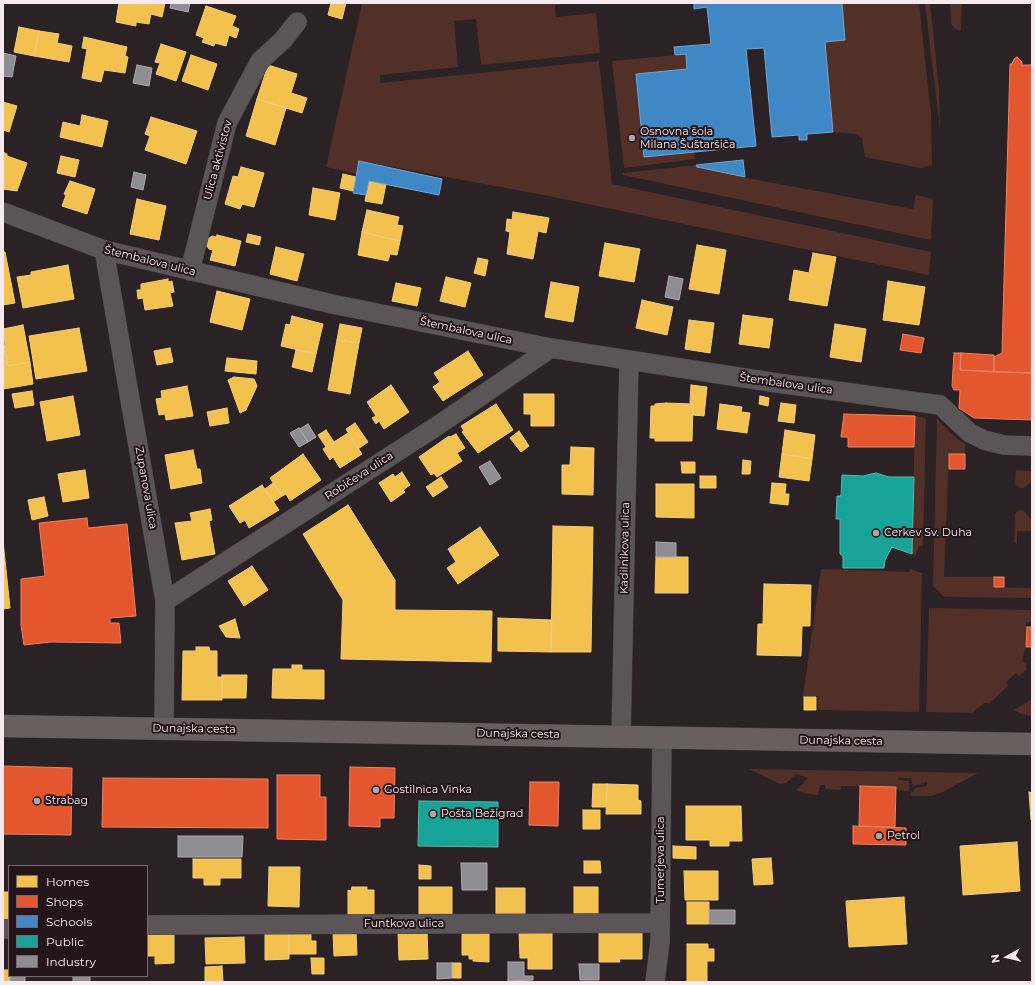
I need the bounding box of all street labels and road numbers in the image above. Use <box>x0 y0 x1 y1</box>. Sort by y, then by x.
street label: Ulica aktivistov <box>201 119 235 201</box>
street label: Štembalova ulica <box>103 243 197 279</box>
street label: Štembalova ulica <box>419 315 513 347</box>
street label: Štembalova ulica <box>739 371 833 397</box>
street label: Zupanova ulica <box>132 446 160 530</box>
street label: Robičeva ulica <box>322 449 396 503</box>
street label: Kadilnikova ulica <box>618 502 632 594</box>
street label: Dunajska cesta <box>152 722 236 736</box>
street label: Dunajska cesta <box>476 727 560 741</box>
street label: Dunajska cesta <box>799 734 883 748</box>
street label: Turnerjeva ulica <box>654 816 668 904</box>
street label: Funtkova ulica <box>364 917 444 931</box>

